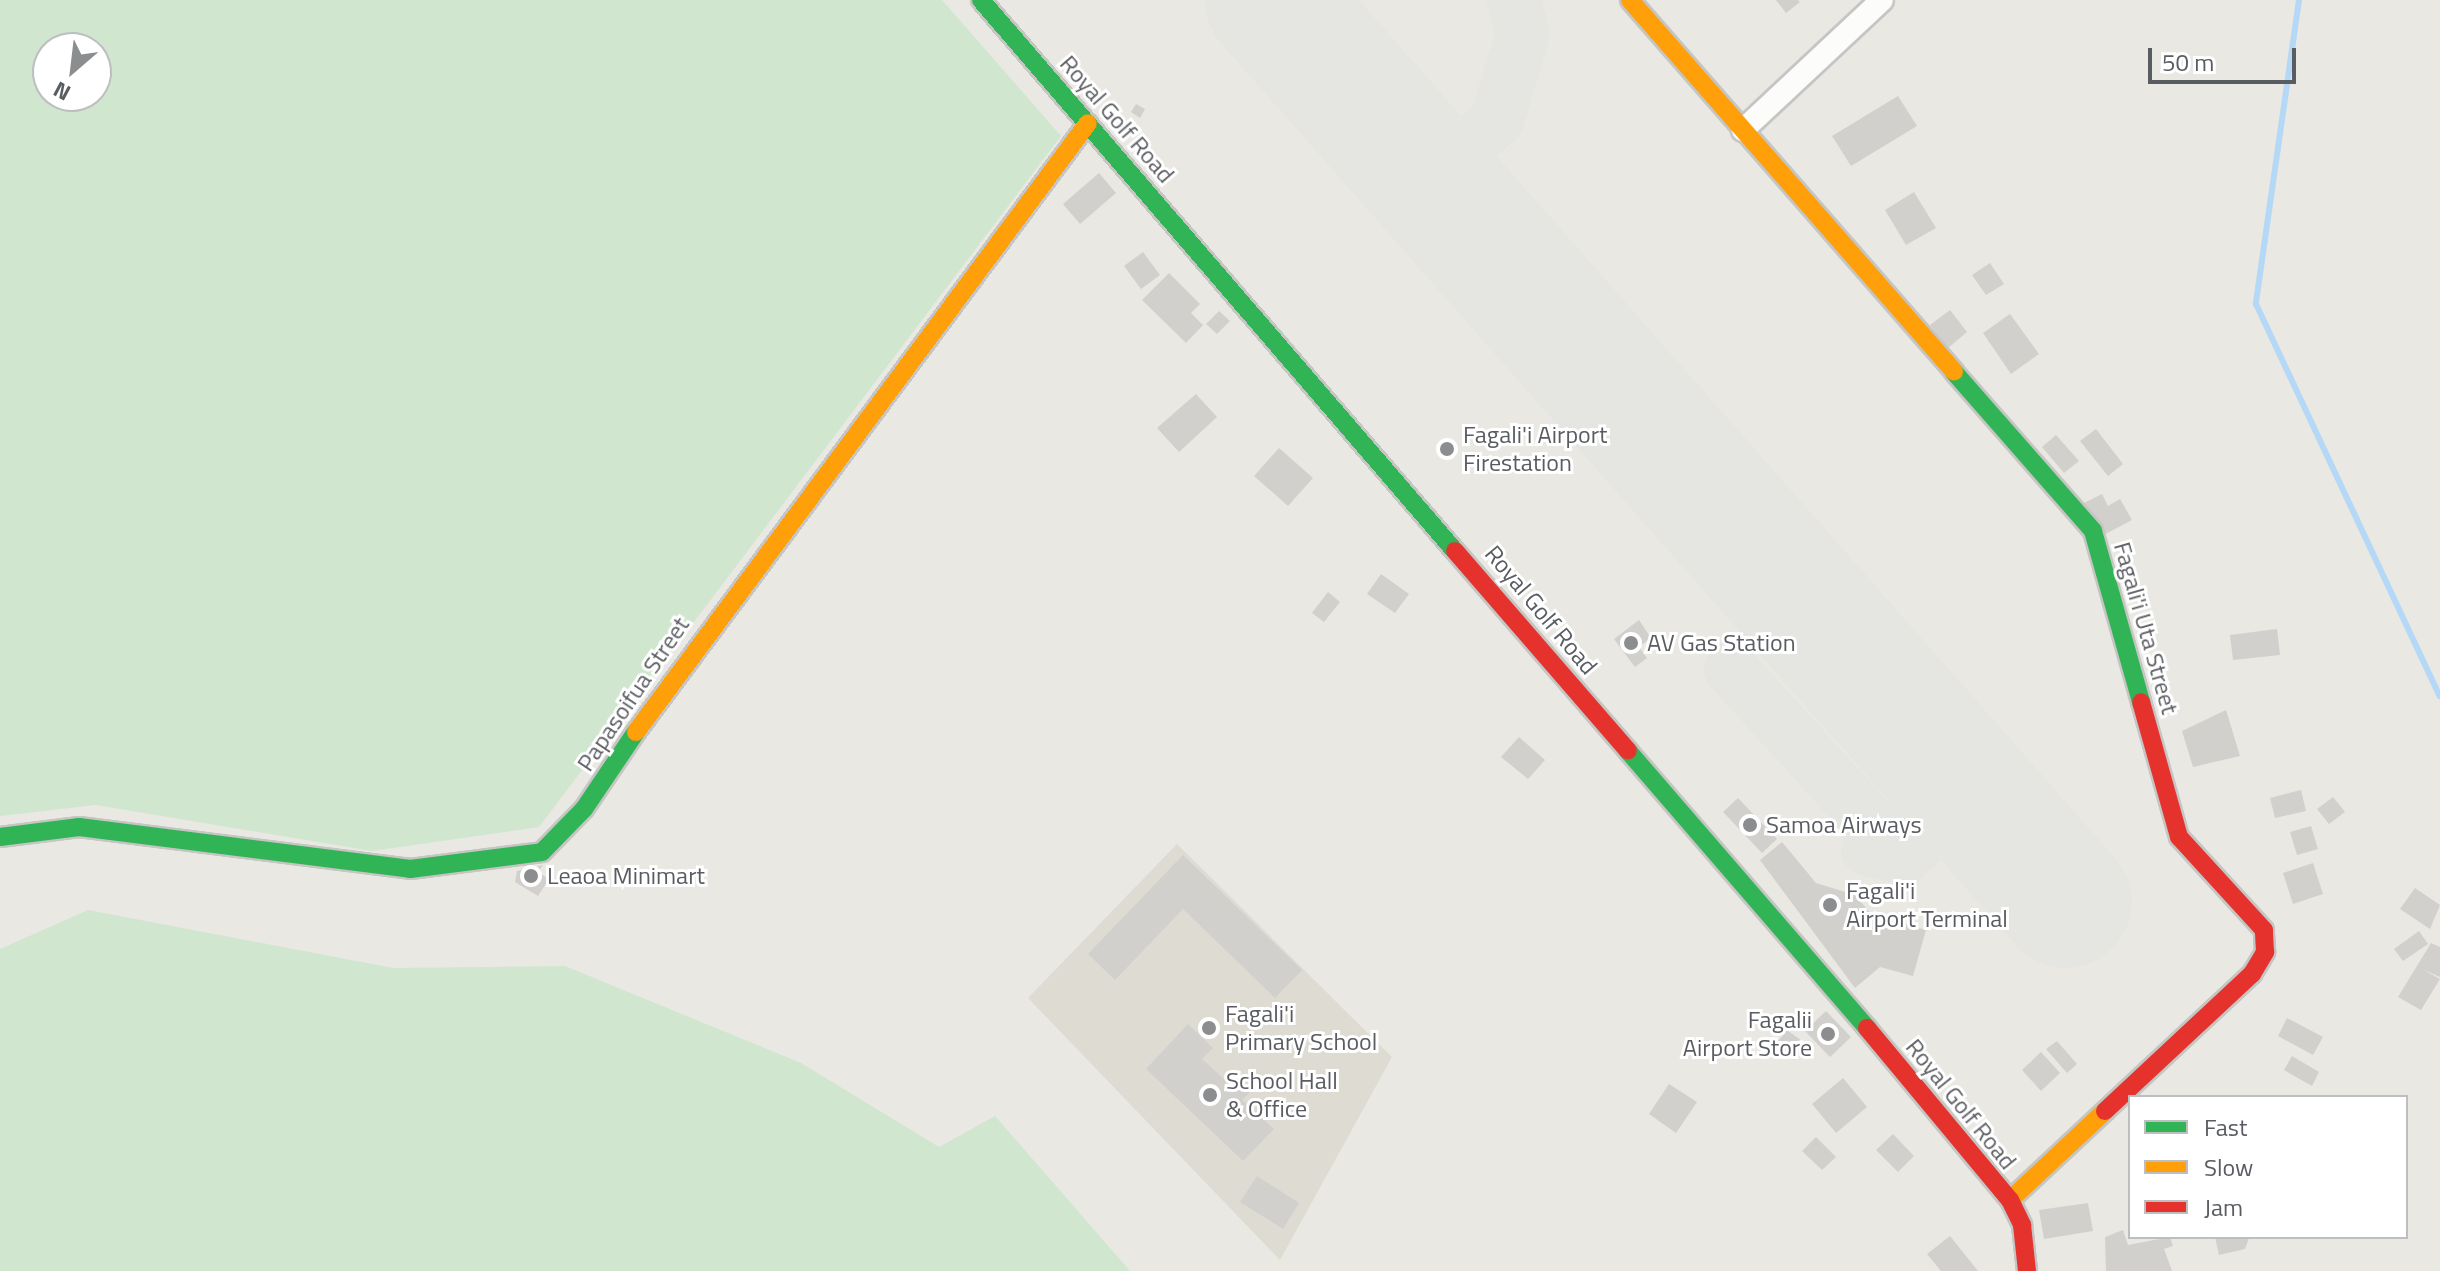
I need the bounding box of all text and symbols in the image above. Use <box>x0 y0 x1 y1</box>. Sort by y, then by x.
north arrow <box>32 32 112 112</box>
scale bar <box>2152 32 2300 82</box>
text: 50 m <box>2162 44 2214 80</box>
street label: Royal Golf Road <box>1054 49 1180 189</box>
text: N <box>47 73 76 110</box>
place label: Fagali'i Airport Firestation <box>1463 421 1607 477</box>
marker: Fagali'i Airport Firestation <box>1438 440 1456 458</box>
street label: Fagali'i Uta Street <box>2108 539 2184 717</box>
street label: Royal Golf Road <box>1479 540 1603 680</box>
street label: Papasoifua Street <box>571 611 695 777</box>
place label: AV Gas Station <box>1647 629 1796 657</box>
marker: AV Gas Station <box>1622 634 1640 652</box>
place label: Samoa Airways <box>1766 811 1922 839</box>
marker: Samoa Airways <box>1741 816 1759 834</box>
place label: Leaoa Minimart <box>547 862 705 890</box>
marker: Leaoa Minimart <box>522 867 540 885</box>
place label: Fagali'i Airport Terminal <box>1846 877 2008 933</box>
marker: Fagali'i Airport Terminal <box>1821 896 1839 914</box>
place label: Fagali'i Primary School <box>1225 1000 1377 1056</box>
place label: Fagalii Airport Store <box>1683 1006 1812 1062</box>
marker: Fagali'i Primary School <box>1200 1019 1218 1037</box>
marker: Fagalii Airport Store <box>1819 1025 1837 1043</box>
street label: Royal Golf Road <box>1900 1033 2022 1175</box>
place label: School Hall & Office <box>1226 1067 1338 1123</box>
marker: School Hall & Office <box>1201 1086 1219 1104</box>
legend <box>2128 1095 2408 1239</box>
text: Fast <box>2204 1109 2247 1145</box>
text: Slow <box>2204 1149 2253 1185</box>
text: Jam <box>2204 1189 2243 1225</box>

